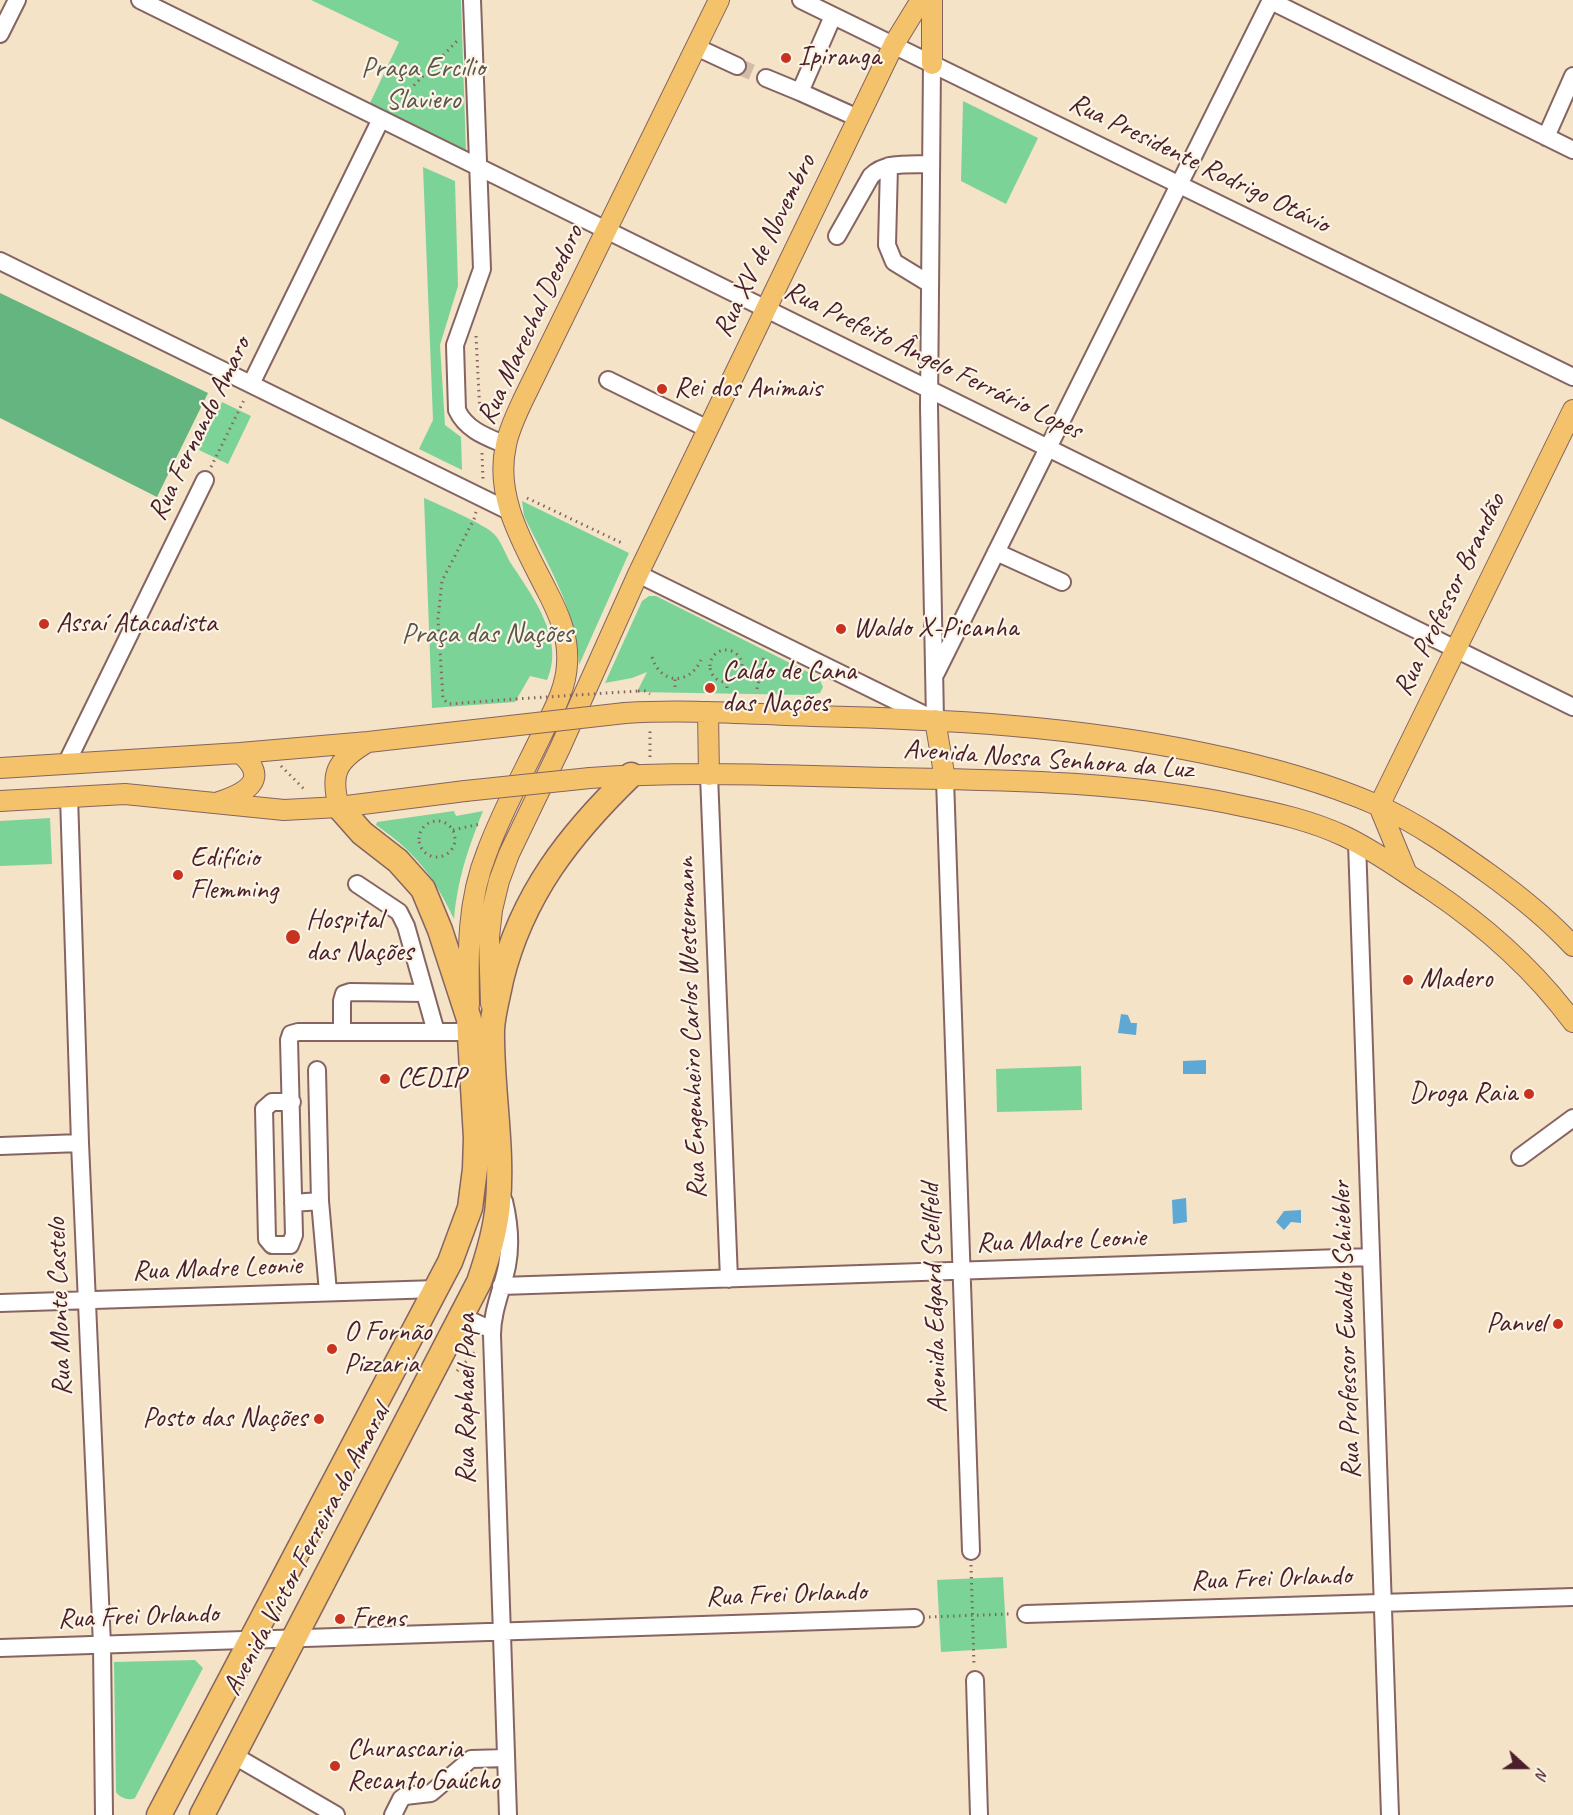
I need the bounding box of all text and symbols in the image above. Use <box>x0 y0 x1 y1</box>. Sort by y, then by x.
place label: Ipiranga <box>798 41 881 75</box>
marker: Ipiranga <box>779 51 793 65</box>
park label: Praça Ercílio Slaviero <box>361 52 485 118</box>
street label: Rua Presidente Rodrigo Otávio <box>1063 86 1335 242</box>
street label: Rua XV de Novembro <box>706 149 824 343</box>
street label: Rua Marechal Deodoro <box>470 220 592 430</box>
street label: Rua Prefeito Ângelo Ferrário Lopes <box>779 274 1087 448</box>
street label: Rua Fernando Amaro <box>141 332 259 526</box>
place label: Rei dos Animais <box>674 372 822 406</box>
marker: Rei dos Animais <box>655 382 669 396</box>
street label: Rua Professor Brandão <box>1386 488 1514 702</box>
place label: Assaí Atacadista <box>56 607 217 641</box>
place label: Waldo X-Picanha <box>853 612 1018 646</box>
marker: Assaí Atacadista <box>37 617 51 631</box>
park label: Praça das Nações <box>401 618 573 652</box>
marker: Waldo X-Picanha <box>834 622 848 636</box>
place label: Caldo de Cana das Nações <box>722 655 856 721</box>
marker: Caldo de Cana das Nações <box>703 681 717 695</box>
street label: Avenida Nossa Senhora da Luz <box>902 733 1194 787</box>
place label: Edifício Flemming <box>190 842 278 908</box>
street label: Rua Engenheiro Carlos Westermann <box>669 856 715 1200</box>
marker: Edifício Flemming <box>171 868 185 882</box>
place label: Hospital das Nações <box>306 904 413 970</box>
marker: Hospital das Nações <box>284 928 302 946</box>
place label: Madero <box>1420 963 1492 997</box>
marker: Madero <box>1401 973 1415 987</box>
place label: CEDIP <box>397 1062 465 1096</box>
marker: CEDIP <box>378 1072 392 1086</box>
place label: Droga Raia <box>1409 1077 1517 1111</box>
marker: Droga Raia <box>1522 1087 1536 1101</box>
street label: Rua Professor Ewaldo Schiebler <box>1325 1180 1369 1480</box>
street label: Avenida Edgard Stellfeld <box>914 1182 956 1414</box>
street label: Rua Monte Castelo <box>40 1217 80 1397</box>
street label: Rua Madre Leonie <box>976 1221 1146 1261</box>
street label: Rua Madre Leonie <box>132 1249 302 1289</box>
place label: Panvel <box>1486 1307 1546 1341</box>
street label: Rua Raphael Papa <box>450 1314 484 1484</box>
place label: O Fornão Pizzaria <box>344 1316 431 1382</box>
marker: Panvel <box>1551 1317 1565 1331</box>
marker: O Fornão Pizzaria <box>325 1342 339 1356</box>
street label: Avenida Victor Ferreira do Amaral <box>216 1399 398 1701</box>
place label: Posto das Nações <box>142 1402 307 1436</box>
marker: Posto das Nações <box>312 1412 326 1426</box>
street label: Rua Frei Orlando <box>1190 1559 1352 1599</box>
street label: Rua Frei Orlando <box>705 1575 867 1615</box>
street label: Rua Frei Orlando <box>57 1597 219 1637</box>
place label: Frens <box>352 1602 406 1636</box>
marker: Frens <box>333 1612 347 1626</box>
place label: Churascaria Recanto Gaúcho <box>347 1733 499 1799</box>
north arrow <box>1495 1737 1555 1797</box>
marker: Churascaria Recanto Gaúcho <box>328 1759 342 1773</box>
text: N <box>1531 1765 1553 1782</box>

